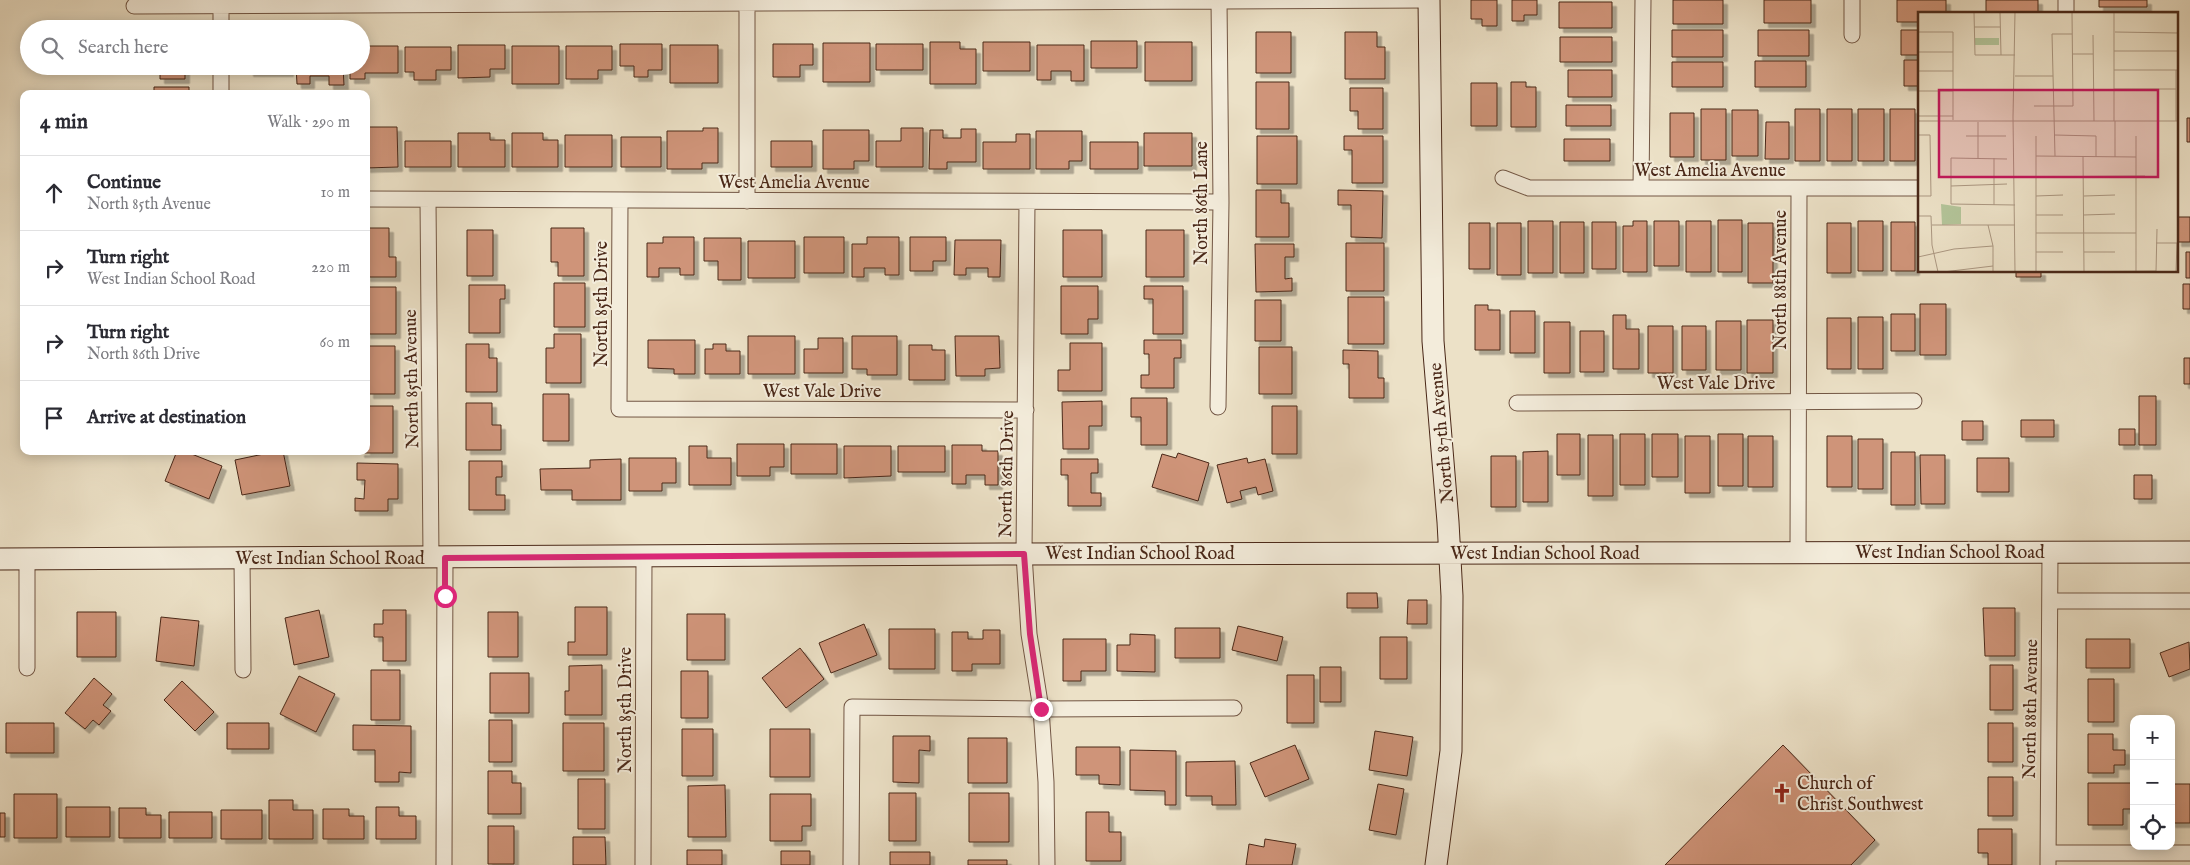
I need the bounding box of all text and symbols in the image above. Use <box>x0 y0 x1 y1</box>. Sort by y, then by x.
inset map <box>1918 12 2178 272</box>
search box <box>20 20 370 75</box>
icon: search <box>38 34 66 62</box>
text: Search here <box>78 36 169 60</box>
text: 4 min <box>40 109 88 136</box>
text: Walk · 290 m <box>267 113 350 133</box>
street label: North 86th Lane <box>1191 141 1214 265</box>
street label: West Amelia Avenue <box>1634 160 1786 183</box>
text: Continue <box>87 171 161 195</box>
street label: West Amelia Avenue <box>718 172 870 195</box>
icon: ahead <box>40 179 68 207</box>
text: 10 m <box>320 183 350 203</box>
text: North 85th Avenue <box>87 195 211 215</box>
street label: North 88th Avenue <box>1770 210 1793 350</box>
street label: North 85th Drive <box>591 241 614 367</box>
text: Turn right <box>87 246 169 270</box>
icon: right <box>40 254 68 282</box>
text: 220 m <box>311 258 350 278</box>
text: West Indian School Road <box>87 270 255 290</box>
street label: North 85th Avenue <box>400 309 425 449</box>
text: Turn right <box>87 321 169 345</box>
icon: right <box>40 329 68 357</box>
text: 60 m <box>320 333 350 353</box>
text: North 86th Drive <box>87 345 200 365</box>
street label: North 87th Avenue <box>1425 362 1460 504</box>
street label: West Vale Drive <box>1657 373 1775 396</box>
street label: West Vale Drive <box>763 381 881 404</box>
icon: arrive <box>40 404 68 432</box>
text: Arrive at destination <box>87 406 246 430</box>
street label: North 86th Drive <box>995 410 1020 538</box>
street label: West Indian School Road <box>1855 542 2045 565</box>
street label: West Indian School Road <box>1045 543 1235 566</box>
street label: West Indian School Road <box>1450 543 1640 566</box>
street label: West Indian School Road <box>235 548 425 571</box>
route start <box>434 585 457 608</box>
street label: North 88th Avenue <box>2019 639 2044 779</box>
street label: North 85th Drive <box>615 647 638 773</box>
route end <box>1030 698 1053 721</box>
map controls <box>2130 715 2175 850</box>
button: + <box>2130 715 2175 760</box>
button: − <box>2130 760 2175 805</box>
place label: Church of Christ Southwest <box>1797 773 1924 817</box>
church icon: Church of Christ Southwest <box>1771 782 1793 804</box>
button: locate <box>2130 805 2175 850</box>

